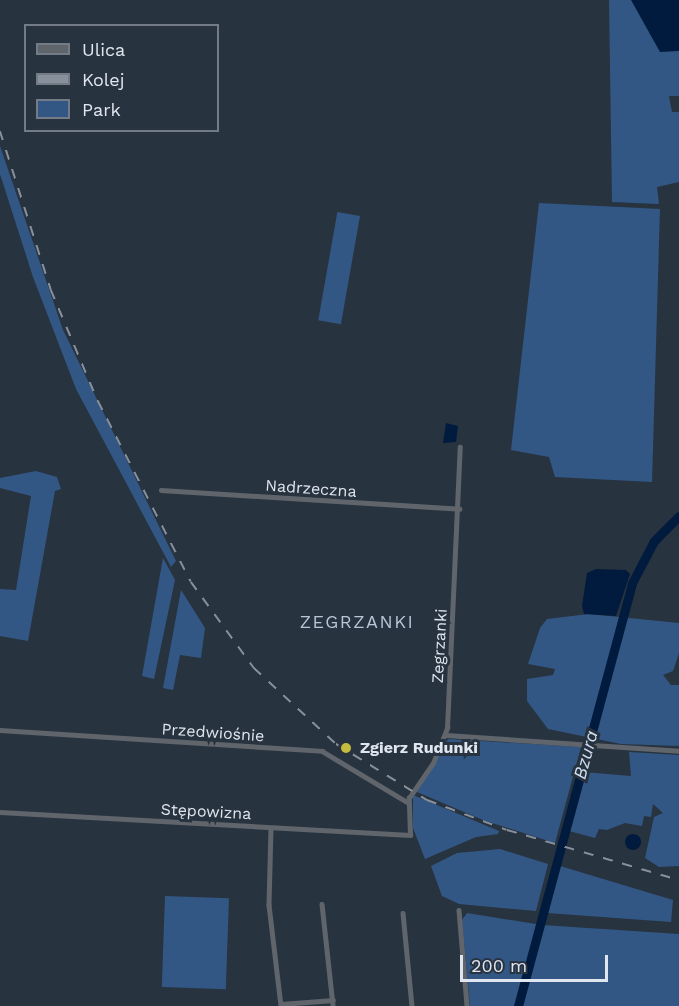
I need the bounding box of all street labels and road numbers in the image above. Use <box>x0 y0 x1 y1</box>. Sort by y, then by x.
street label: Nadrzeczna <box>265 476 357 502</box>
street label: Zegrzanki <box>428 608 452 684</box>
street label: Przedwiośnie <box>161 720 265 746</box>
street label: Stępowizna <box>160 800 252 824</box>

